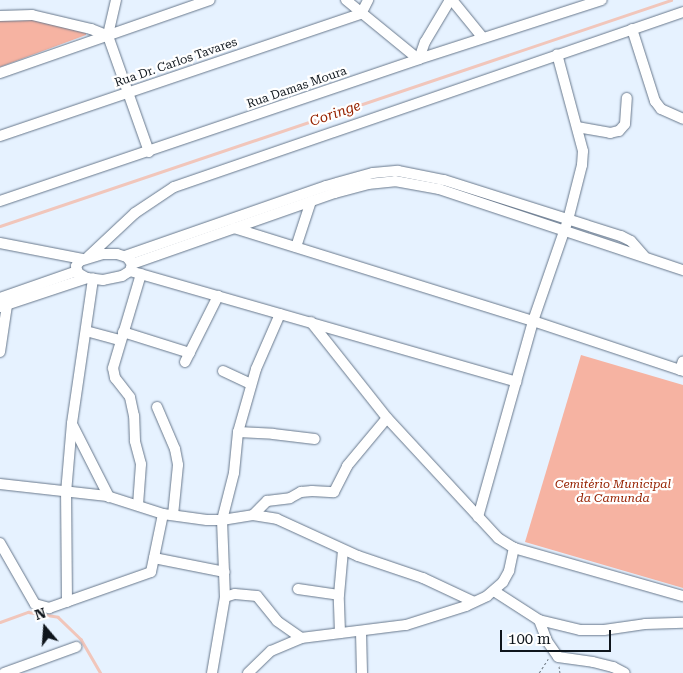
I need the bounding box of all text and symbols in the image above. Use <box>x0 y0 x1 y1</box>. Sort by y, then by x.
street label: Rua Dr. Carlos Tavares <box>113 35 239 91</box>
street label: Rua Damas Moura <box>245 64 349 112</box>
water label: Coringe <box>307 97 363 129</box>
park label: Cemitério Municipal da Camunda <box>555 478 671 506</box>
north arrow <box>20 603 70 653</box>
text: N <box>33 604 48 623</box>
scale bar <box>503 620 614 652</box>
text: 100 m <box>508 630 551 648</box>

